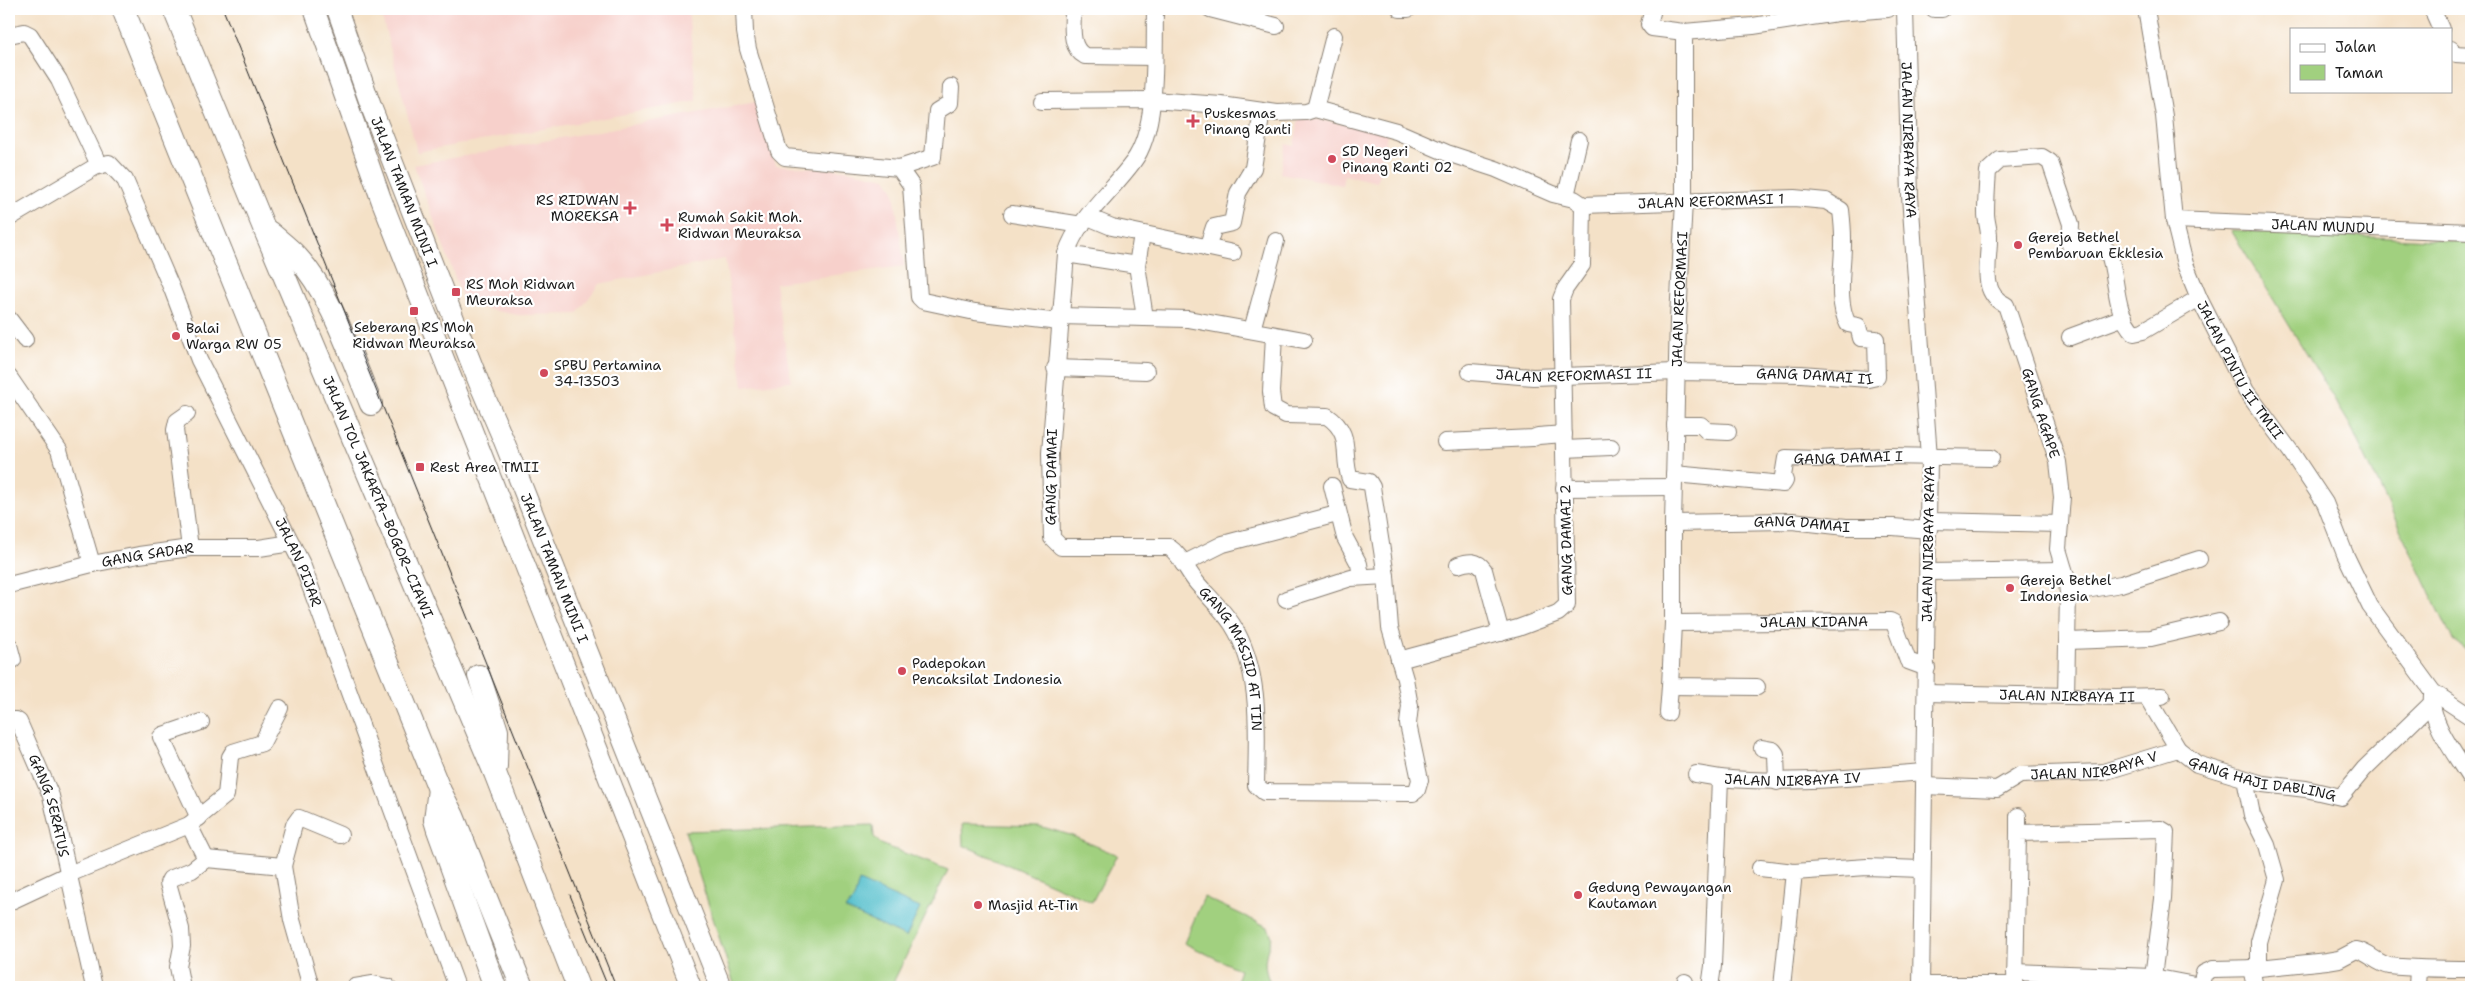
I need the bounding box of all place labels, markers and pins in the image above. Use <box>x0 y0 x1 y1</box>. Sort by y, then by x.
place label: Puskesmas Pinang Ranti <box>1204 104 1291 138</box>
marker: Puskesmas Pinang Ranti <box>1186 114 1200 128</box>
place label: SD Negeri Pinang Ranti 02 <box>1342 142 1453 176</box>
marker: SD Negeri Pinang Ranti 02 <box>1326 153 1338 165</box>
place label: RS RIDWAN MOREKSA <box>536 191 619 225</box>
marker: RS RIDWAN MOREKSA <box>623 201 637 215</box>
place label: Rumah Sakit Moh. Ridwan Meuraksa <box>678 208 802 242</box>
marker: Rumah Sakit Moh. Ridwan Meuraksa <box>660 218 674 232</box>
place label: Gereja Bethel Pembaruan Ekklesia <box>2028 228 2163 262</box>
marker: Gereja Bethel Pembaruan Ekklesia <box>2012 239 2024 251</box>
place label: RS Moh Ridwan Meuraksa <box>466 275 575 309</box>
marker: RS Moh Ridwan Meuraksa <box>450 286 462 298</box>
marker: Seberang RS Moh Ridwan Meuraksa <box>408 305 420 317</box>
place label: Seberang RS Moh Ridwan Meuraksa <box>353 318 476 352</box>
place label: Balai Warga RW 05 <box>186 319 282 353</box>
marker: Balai Warga RW 05 <box>170 330 182 342</box>
place label: SPBU Pertamina 34-13503 <box>554 356 661 390</box>
marker: SPBU Pertamina 34-13503 <box>538 367 550 379</box>
place label: Rest Area TMII <box>430 458 539 476</box>
marker: Rest Area TMII <box>414 461 426 473</box>
place label: Gereja Bethel Indonesia <box>2020 571 2112 605</box>
marker: Gereja Bethel Indonesia <box>2004 582 2016 594</box>
place label: Padepokan Pencaksilat Indonesia <box>912 654 1062 688</box>
marker: Padepokan Pencaksilat Indonesia <box>896 665 908 677</box>
place label: Gedung Pewayangan Kautaman <box>1588 878 1732 912</box>
marker: Gedung Pewayangan Kautaman <box>1572 889 1584 901</box>
place label: Masjid At-Tin <box>988 896 1078 914</box>
marker: Masjid At-Tin <box>972 899 984 911</box>

